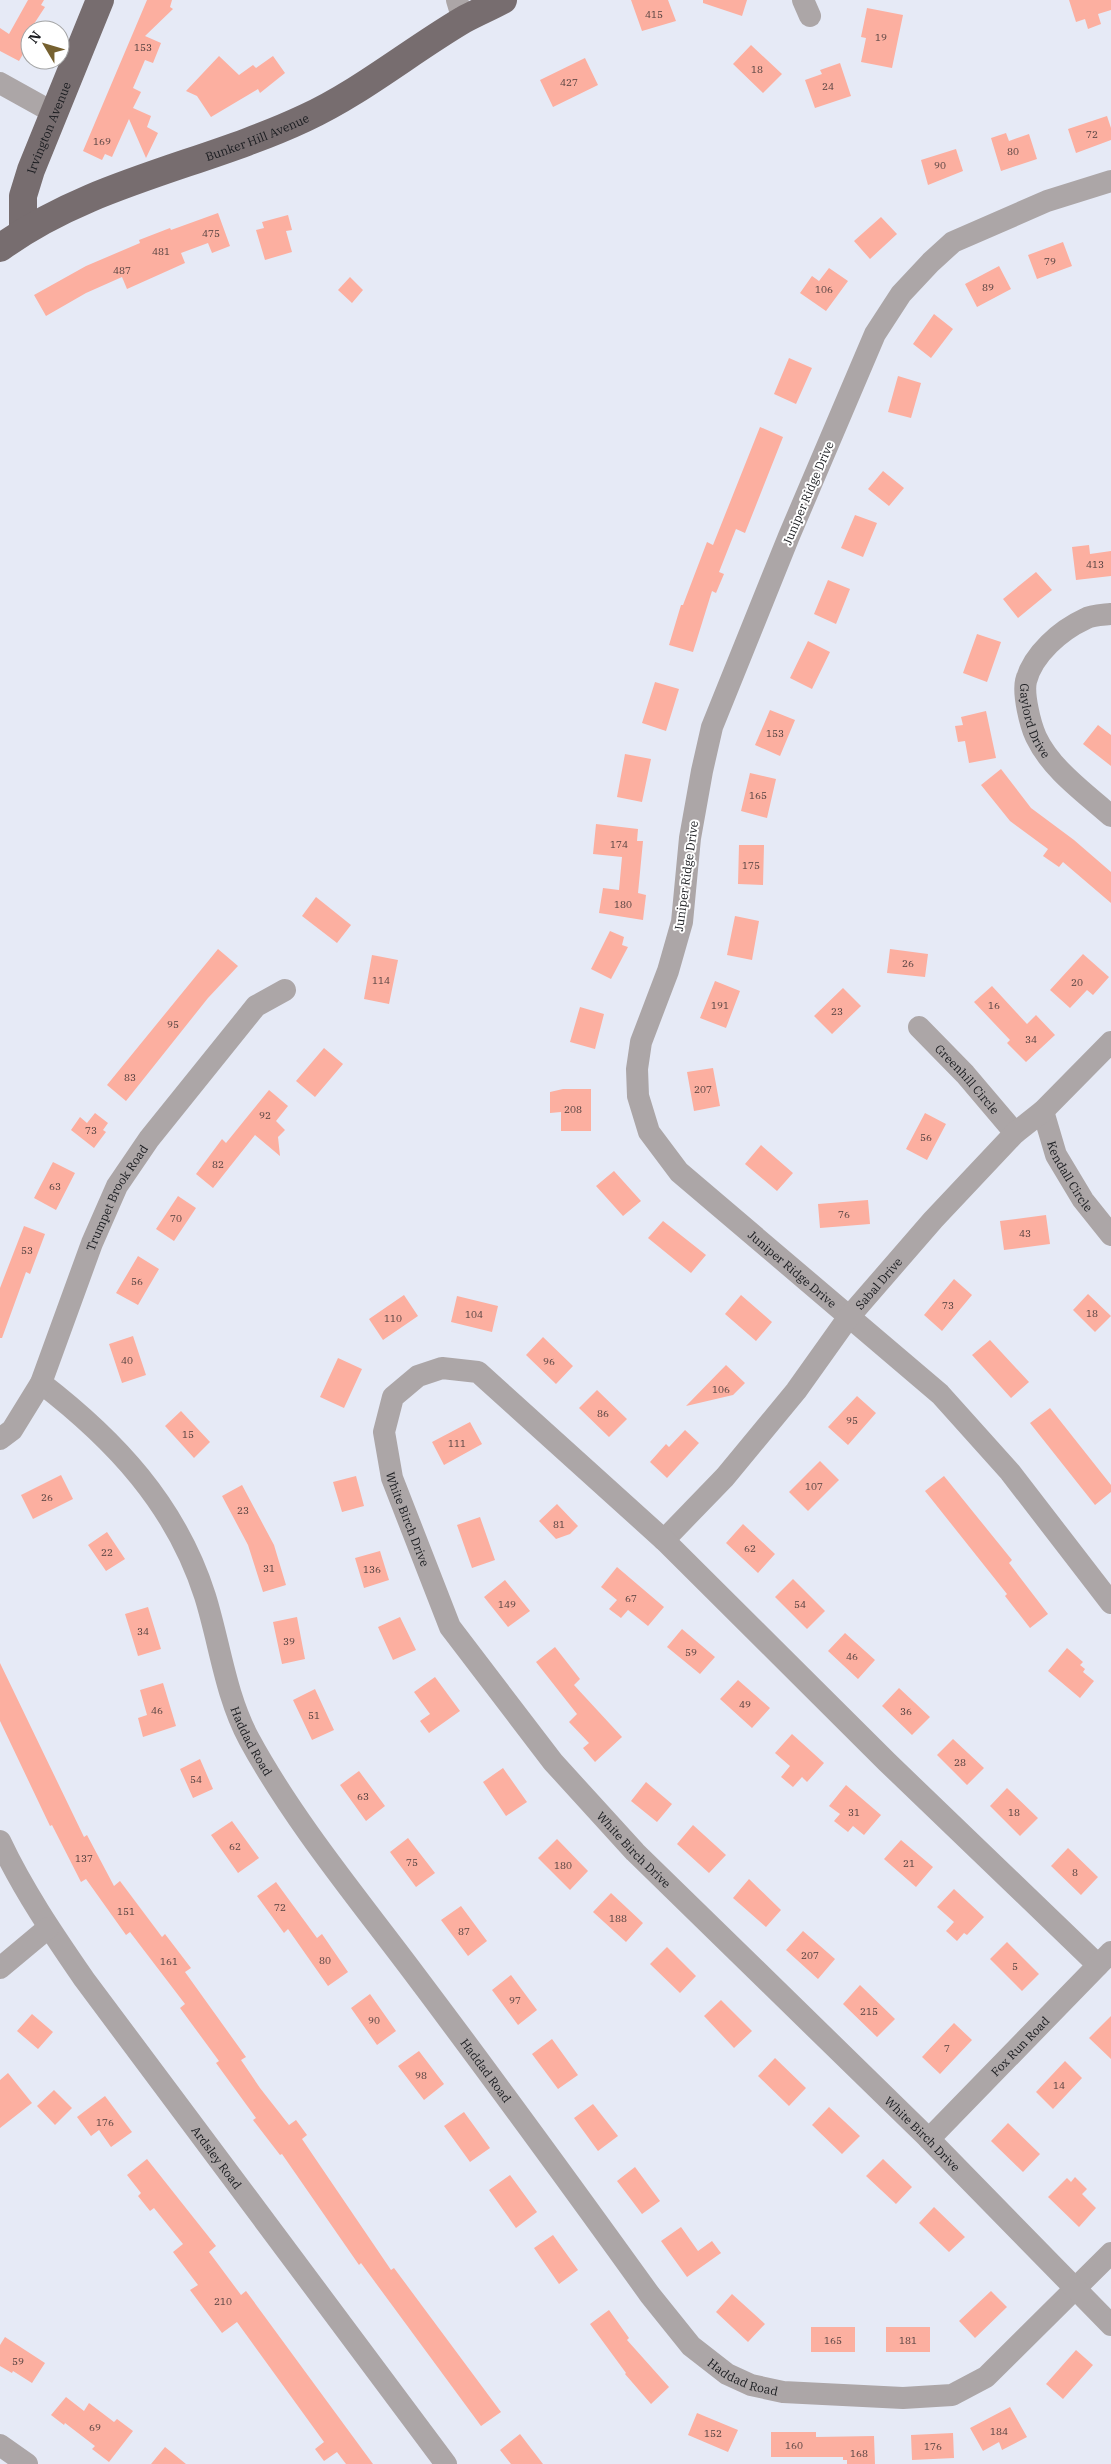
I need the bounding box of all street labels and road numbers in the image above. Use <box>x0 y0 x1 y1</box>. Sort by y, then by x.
street label: Irvington Avenue <box>23 79 74 175</box>
street label: Bunker Hill Avenue <box>203 110 311 164</box>
street label: Juniper Ridge Drive <box>779 439 837 547</box>
street label: Gaylord Drive <box>1018 683 1054 761</box>
street label: Juniper Ridge Drive <box>671 820 701 932</box>
street label: Greenhill Circle <box>932 1041 1003 1117</box>
street label: Kendall Circle <box>1045 1139 1097 1214</box>
street label: Trumpet Brook Road <box>82 1141 151 1253</box>
street label: Juniper Ridge Drive <box>745 1227 840 1310</box>
street label: Sabal Drive <box>852 1254 905 1312</box>
street label: White Birch Drive <box>384 1471 433 1568</box>
street label: Haddad Road <box>228 1704 276 1778</box>
street label: White Birch Drive <box>594 1808 674 1891</box>
street label: Fox Run Road <box>987 2013 1052 2079</box>
street label: Haddad Road <box>458 2035 515 2105</box>
street label: White Birch Drive <box>882 2093 964 2174</box>
street label: Ardsley Road <box>189 2123 245 2191</box>
street label: Haddad Road <box>705 2355 779 2398</box>

